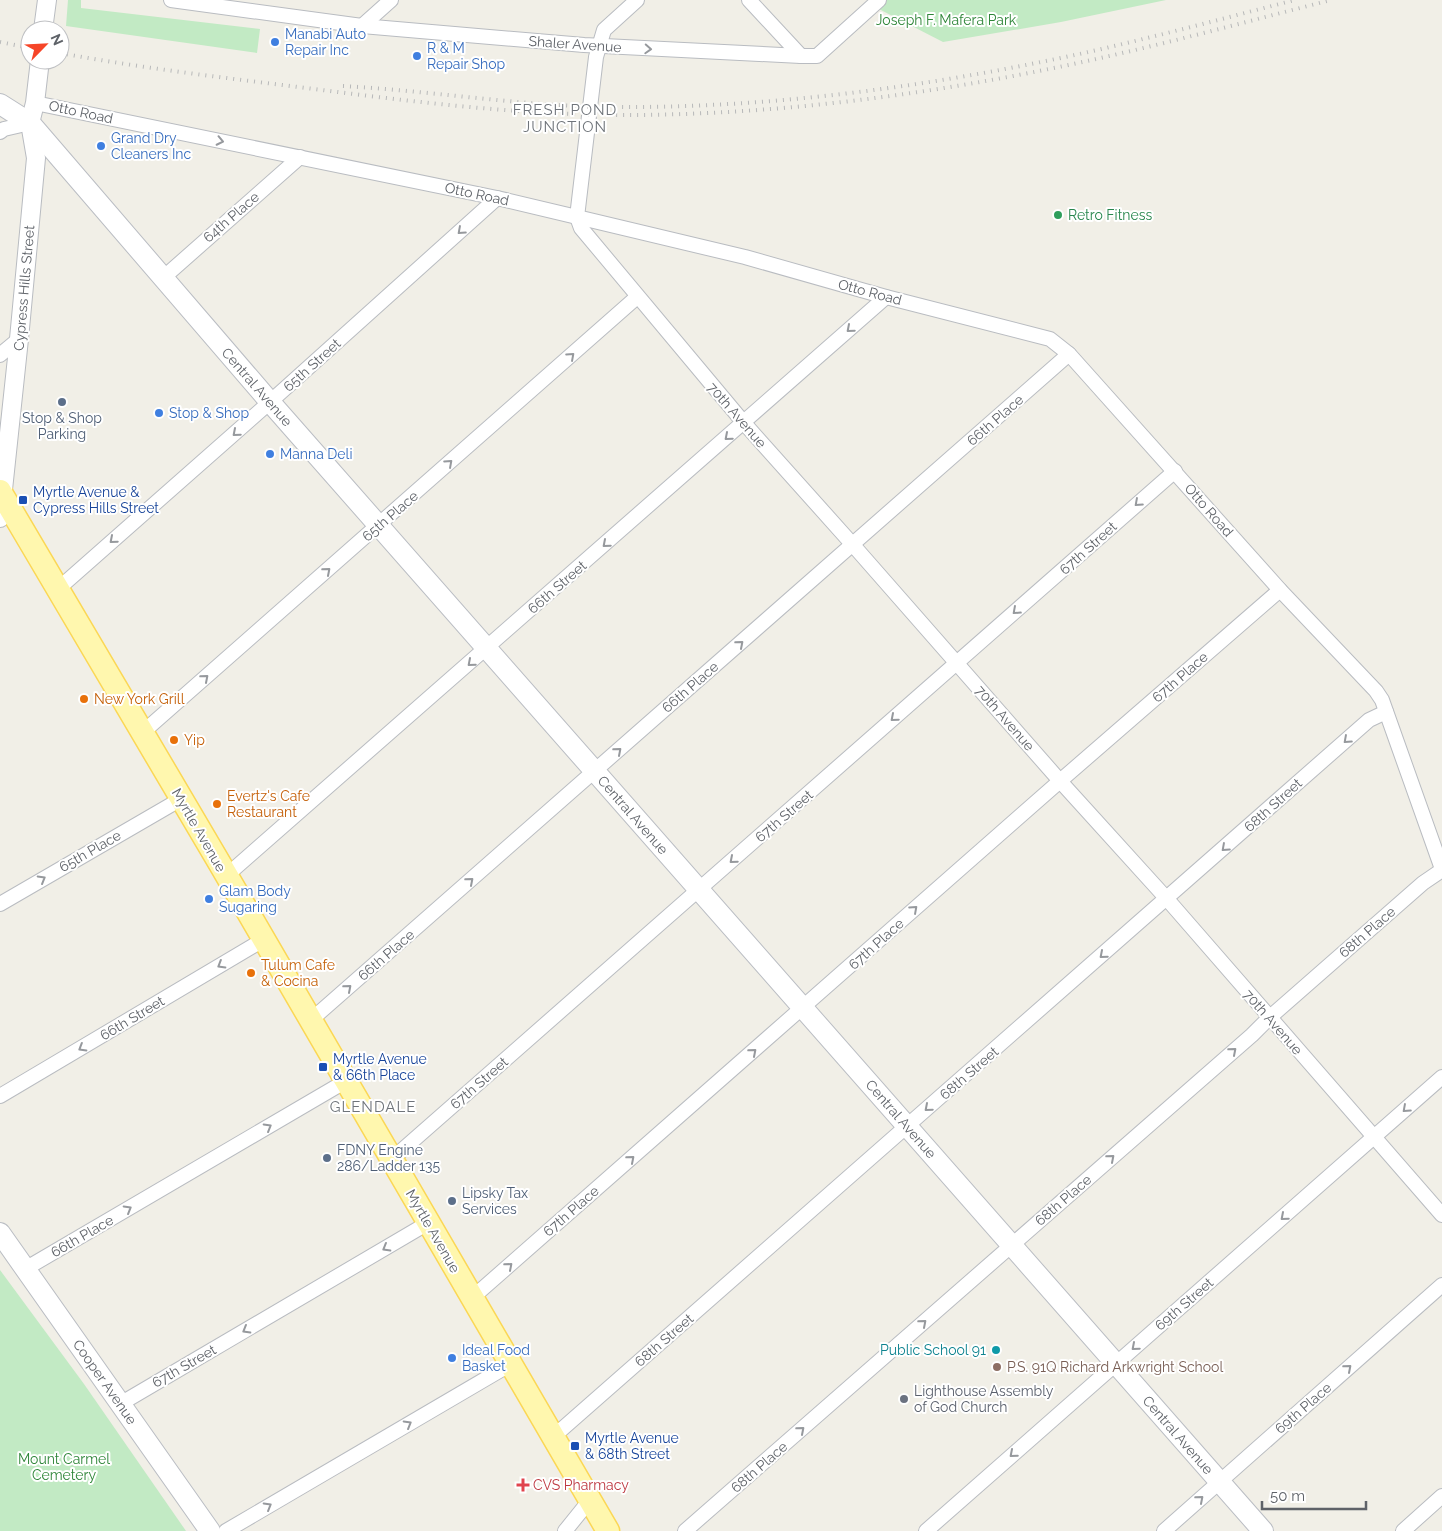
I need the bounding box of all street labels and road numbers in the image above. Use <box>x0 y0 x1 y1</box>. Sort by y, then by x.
street label: Shaler Avenue <box>528 33 622 55</box>
street label: Otto Road <box>47 97 115 127</box>
street label: Otto Road <box>443 179 511 209</box>
street label: 64th Place <box>200 188 262 246</box>
street label: Cypress Hills Street <box>11 224 37 351</box>
street label: Otto Road <box>836 276 904 308</box>
street label: 65th Street <box>280 335 344 395</box>
street label: Central Avenue <box>219 344 295 430</box>
street label: 70th Avenue <box>704 379 770 451</box>
street label: 66th Place <box>964 391 1026 449</box>
street label: Otto Road <box>1182 480 1236 540</box>
street label: 65th Place <box>359 487 421 545</box>
street label: 67th Street <box>1056 518 1120 578</box>
street label: 66th Street <box>525 557 590 617</box>
street label: 67th Place <box>1149 649 1211 705</box>
street label: 66th Place <box>659 658 721 716</box>
street label: 70th Avenue <box>972 682 1038 754</box>
street label: Central Avenue <box>595 772 671 858</box>
street label: 68th Street <box>1241 775 1305 835</box>
street label: Myrtle Avenue <box>169 785 229 875</box>
street label: 67th Street <box>752 786 816 845</box>
street label: 65th Place <box>56 827 124 875</box>
street label: 68th Place <box>1336 903 1398 961</box>
street label: 67th Place <box>845 915 907 973</box>
street label: 66th Place <box>355 926 417 984</box>
street label: 70th Avenue <box>1240 986 1306 1058</box>
street label: 66th Street <box>97 992 167 1043</box>
street label: 68th Street <box>937 1043 1002 1103</box>
street label: 67th Street <box>447 1053 511 1112</box>
street label: Central Avenue <box>863 1076 939 1162</box>
street label: 68th Place <box>1032 1171 1094 1229</box>
street label: 67th Place <box>540 1183 602 1239</box>
street label: Myrtle Avenue <box>403 1186 463 1276</box>
street label: 66th Place <box>48 1212 116 1260</box>
street label: 69th Street <box>1152 1274 1217 1334</box>
street label: 68th Street <box>632 1310 697 1370</box>
street label: Cooper Avenue <box>70 1336 140 1428</box>
street label: 67th Street <box>149 1341 219 1391</box>
street label: 69th Place <box>1272 1379 1334 1437</box>
street label: Central Avenue <box>1140 1392 1216 1478</box>
street label: 68th Place <box>728 1438 790 1496</box>

